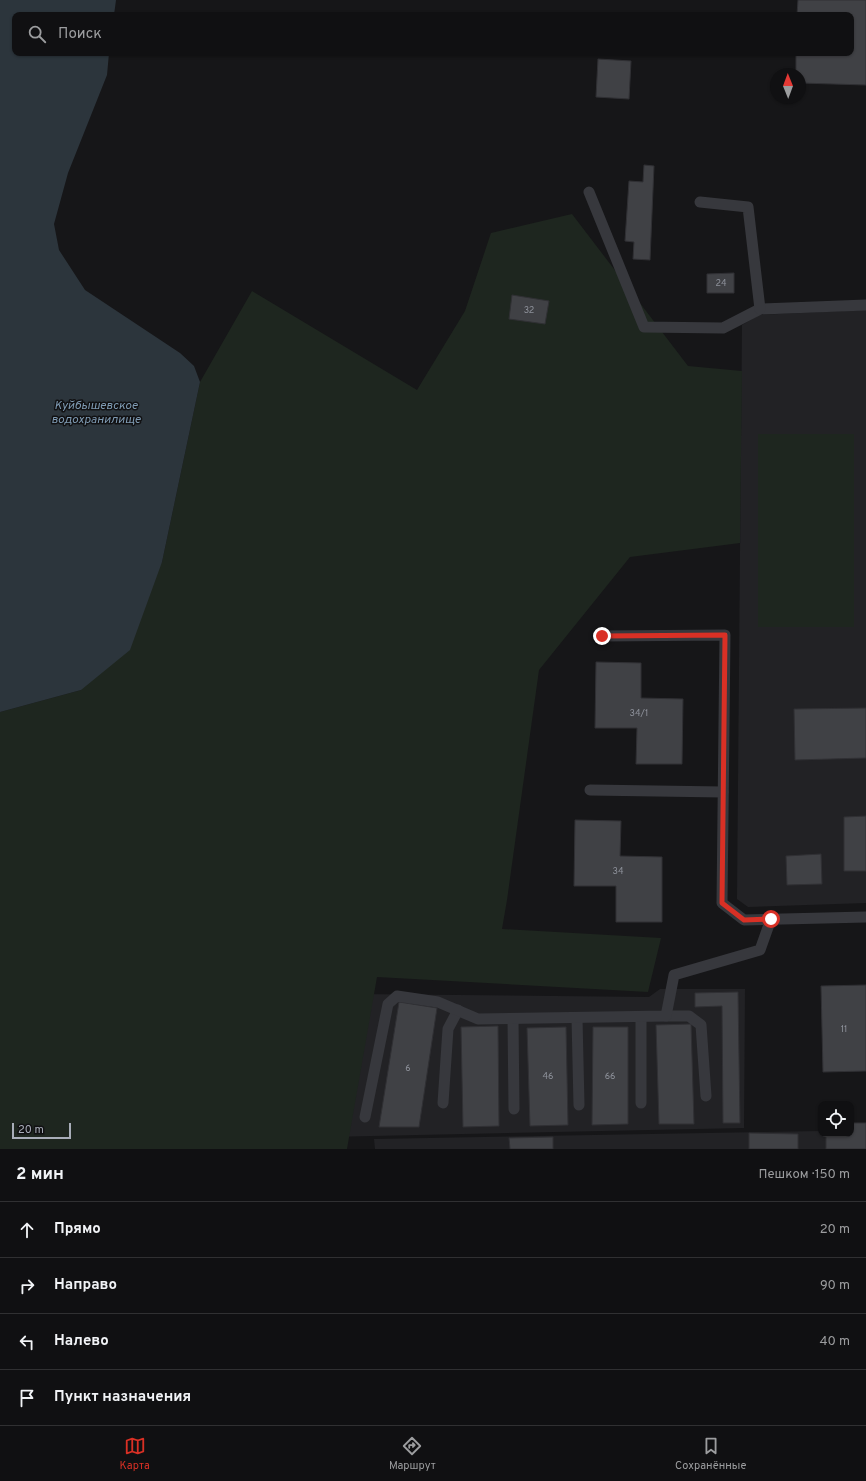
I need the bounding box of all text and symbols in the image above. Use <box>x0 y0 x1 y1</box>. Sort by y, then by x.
search box <box>12 12 854 56</box>
icon: search <box>26 23 48 45</box>
text: Поиск <box>58 25 102 44</box>
north arrow <box>770 68 806 104</box>
house number: 24 <box>715 278 727 289</box>
house number: 32 <box>524 305 534 316</box>
water label: Куйбышевское водохранилище <box>51 398 142 428</box>
route end <box>593 627 611 645</box>
house number: 34/1 <box>630 708 648 719</box>
house number: 34 <box>612 866 624 877</box>
route start <box>762 910 780 928</box>
house number: 11 <box>841 1024 847 1035</box>
house number: 6 <box>405 1063 411 1074</box>
house number: 46 <box>543 1071 553 1082</box>
house number: 66 <box>605 1071 615 1082</box>
map controls <box>818 1101 854 1137</box>
button: locate <box>818 1101 854 1137</box>
scale bar <box>12 1121 71 1140</box>
text: 20 m <box>18 1123 44 1137</box>
text: 2 мин <box>16 1164 64 1186</box>
text: Пешком · 150 m <box>758 1167 850 1183</box>
icon: ahead <box>16 1219 38 1241</box>
text: Прямо <box>54 1220 101 1239</box>
text: 20 m <box>820 1222 850 1238</box>
icon: right <box>16 1275 38 1297</box>
text: Направо <box>54 1276 117 1295</box>
text: 90 m <box>820 1278 850 1294</box>
icon: left <box>16 1331 38 1353</box>
text: Налево <box>54 1332 109 1351</box>
text: 40 m <box>820 1334 850 1350</box>
icon: arrive <box>16 1387 38 1409</box>
text: Пункт назначения <box>54 1388 191 1407</box>
tab: Карта <box>120 1435 150 1473</box>
tab: Маршрут <box>389 1435 436 1473</box>
tab: Сохранённые <box>675 1435 746 1473</box>

